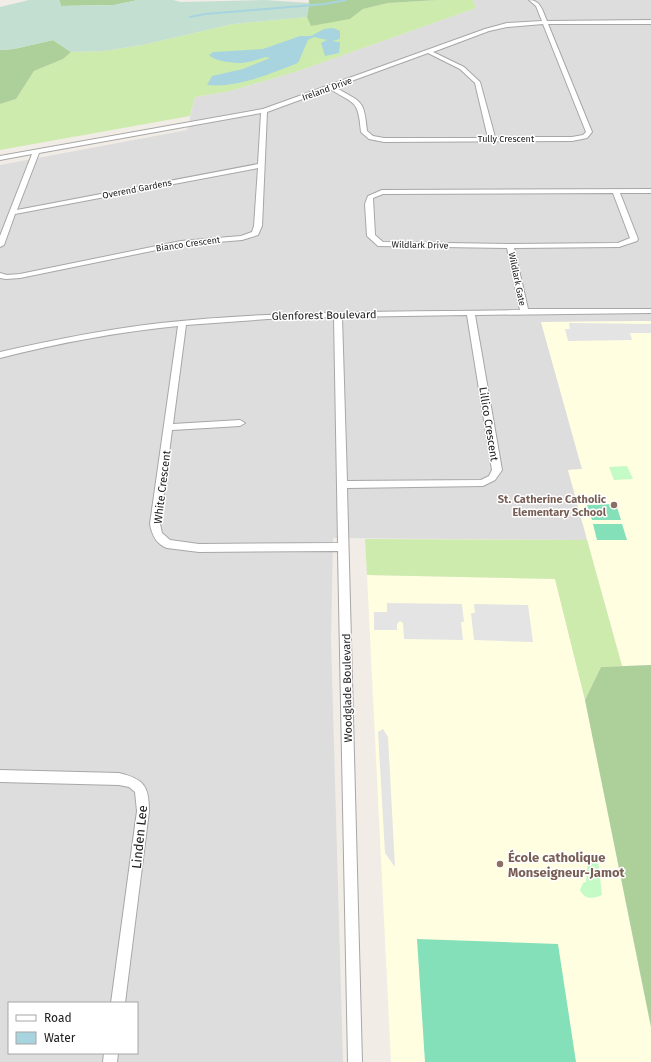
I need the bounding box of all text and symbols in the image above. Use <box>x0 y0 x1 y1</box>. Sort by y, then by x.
street label: Ireland Drive <box>301 75 353 103</box>
street label: Tully Crescent <box>478 134 535 144</box>
street label: Overend Gardens <box>102 177 172 201</box>
street label: Bianco Crescent <box>155 234 221 253</box>
street label: Wildlark Drive <box>391 240 449 250</box>
street label: Wildlark Gate <box>506 251 528 307</box>
street label: Glenforest Boulevard <box>271 308 377 323</box>
street label: Lillico Crescent <box>476 386 501 462</box>
street label: White Crescent <box>152 450 173 524</box>
place label: St. Catherine Catholic Elementary School <box>498 493 607 519</box>
marker: St. Catherine Catholic Elementary School <box>609 500 619 510</box>
street label: Woodglade Boulevard <box>340 633 355 743</box>
street label: Linden Lee <box>129 804 150 870</box>
place label: École catholique Monseigneur-Jamot <box>508 849 626 880</box>
marker: École catholique Monseigneur-Jamot <box>495 859 505 869</box>
legend <box>8 1002 138 1054</box>
text: Road <box>44 1011 72 1025</box>
text: Water <box>44 1031 76 1045</box>

